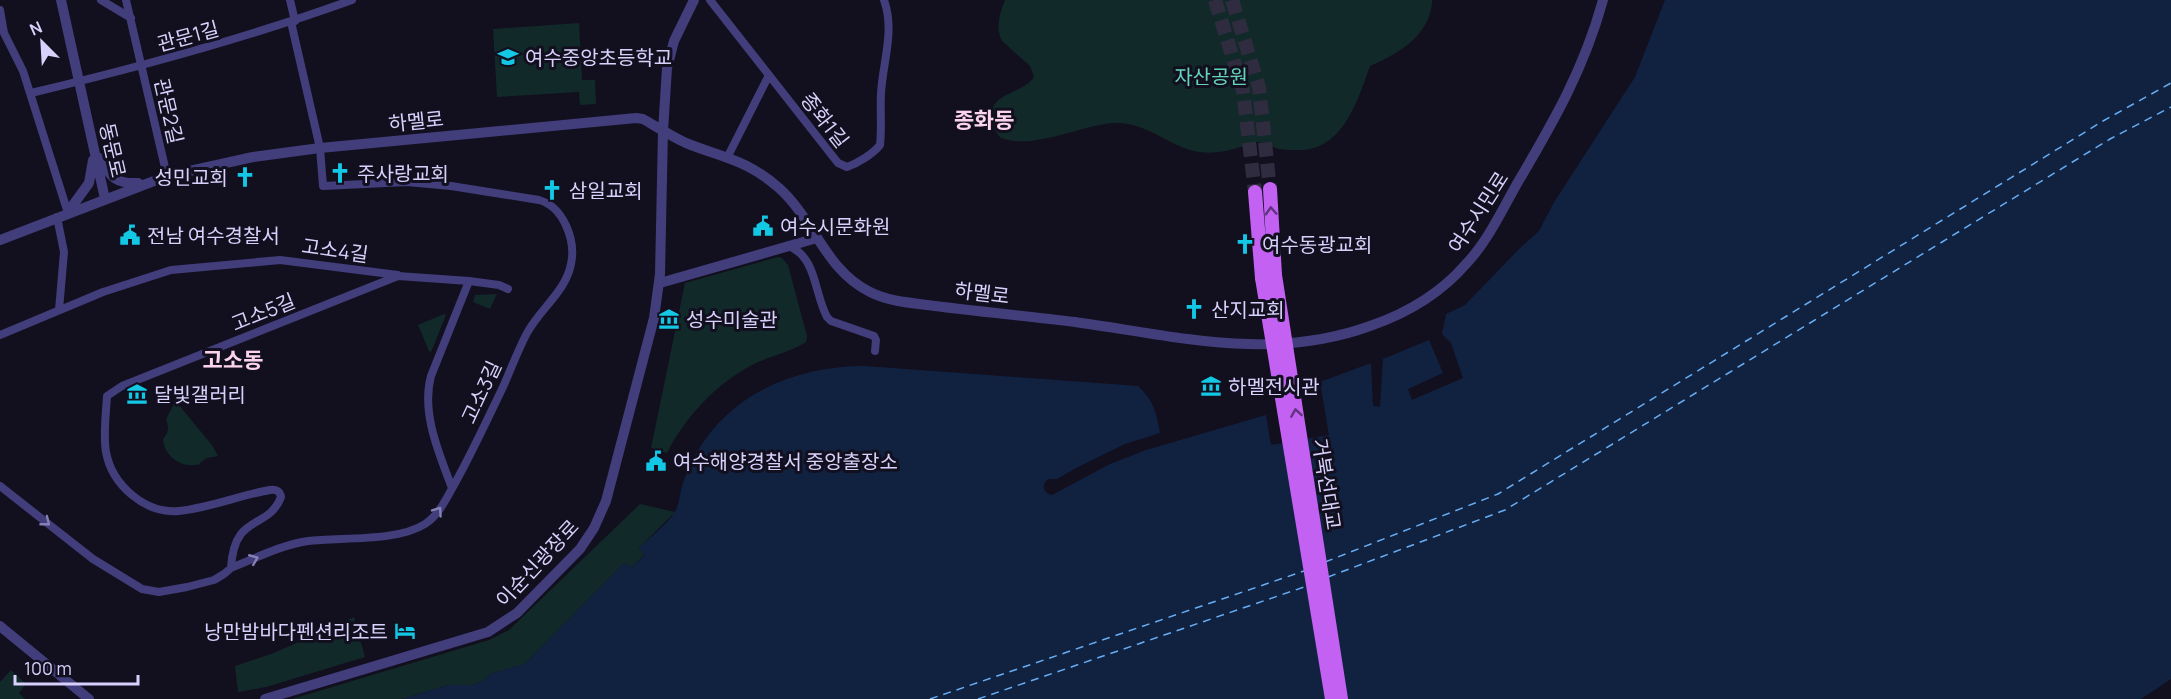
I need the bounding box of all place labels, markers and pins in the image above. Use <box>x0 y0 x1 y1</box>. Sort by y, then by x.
place label: 여수중앙초등학교 <box>525 44 672 71</box>
school or university icon: 여수중앙초등학교 <box>496 45 520 69</box>
place label: 주사랑교회 <box>357 160 449 187</box>
church icon: 주사랑교회 <box>328 161 352 185</box>
place label: 성민교회 <box>154 164 228 191</box>
church icon: 성민교회 <box>233 165 257 189</box>
place label: 삼일교회 <box>569 177 643 204</box>
church icon: 삼일교회 <box>540 178 564 202</box>
place label: 여수시문화원 <box>780 213 890 240</box>
public building icon: 여수시문화원 <box>751 214 775 238</box>
place label: 전남 여수경찰서 <box>147 222 280 249</box>
public building icon: 전남 여수경찰서 <box>118 223 142 247</box>
place label: 여수동광교회 <box>1262 231 1372 258</box>
church icon: 여수동광교회 <box>1233 232 1257 256</box>
place label: 산지교회 <box>1211 296 1285 323</box>
church icon: 산지교회 <box>1182 297 1206 321</box>
place label: 성수미술관 <box>686 306 778 333</box>
museum icon: 성수미술관 <box>657 307 681 331</box>
place label: 하멜전시관 <box>1228 373 1320 400</box>
museum icon: 하멜전시관 <box>1199 374 1223 398</box>
place label: 달빛갤러리 <box>154 381 246 408</box>
museum icon: 달빛갤러리 <box>125 382 149 406</box>
place label: 여수해양경찰서 중앙출장소 <box>673 448 898 475</box>
public building icon: 여수해양경찰서 중앙출장소 <box>644 449 668 473</box>
place label: 낭만밤바다펜션리조트 <box>204 618 388 645</box>
hotel icon: 낭만밤바다펜션리조트 <box>393 619 417 643</box>

